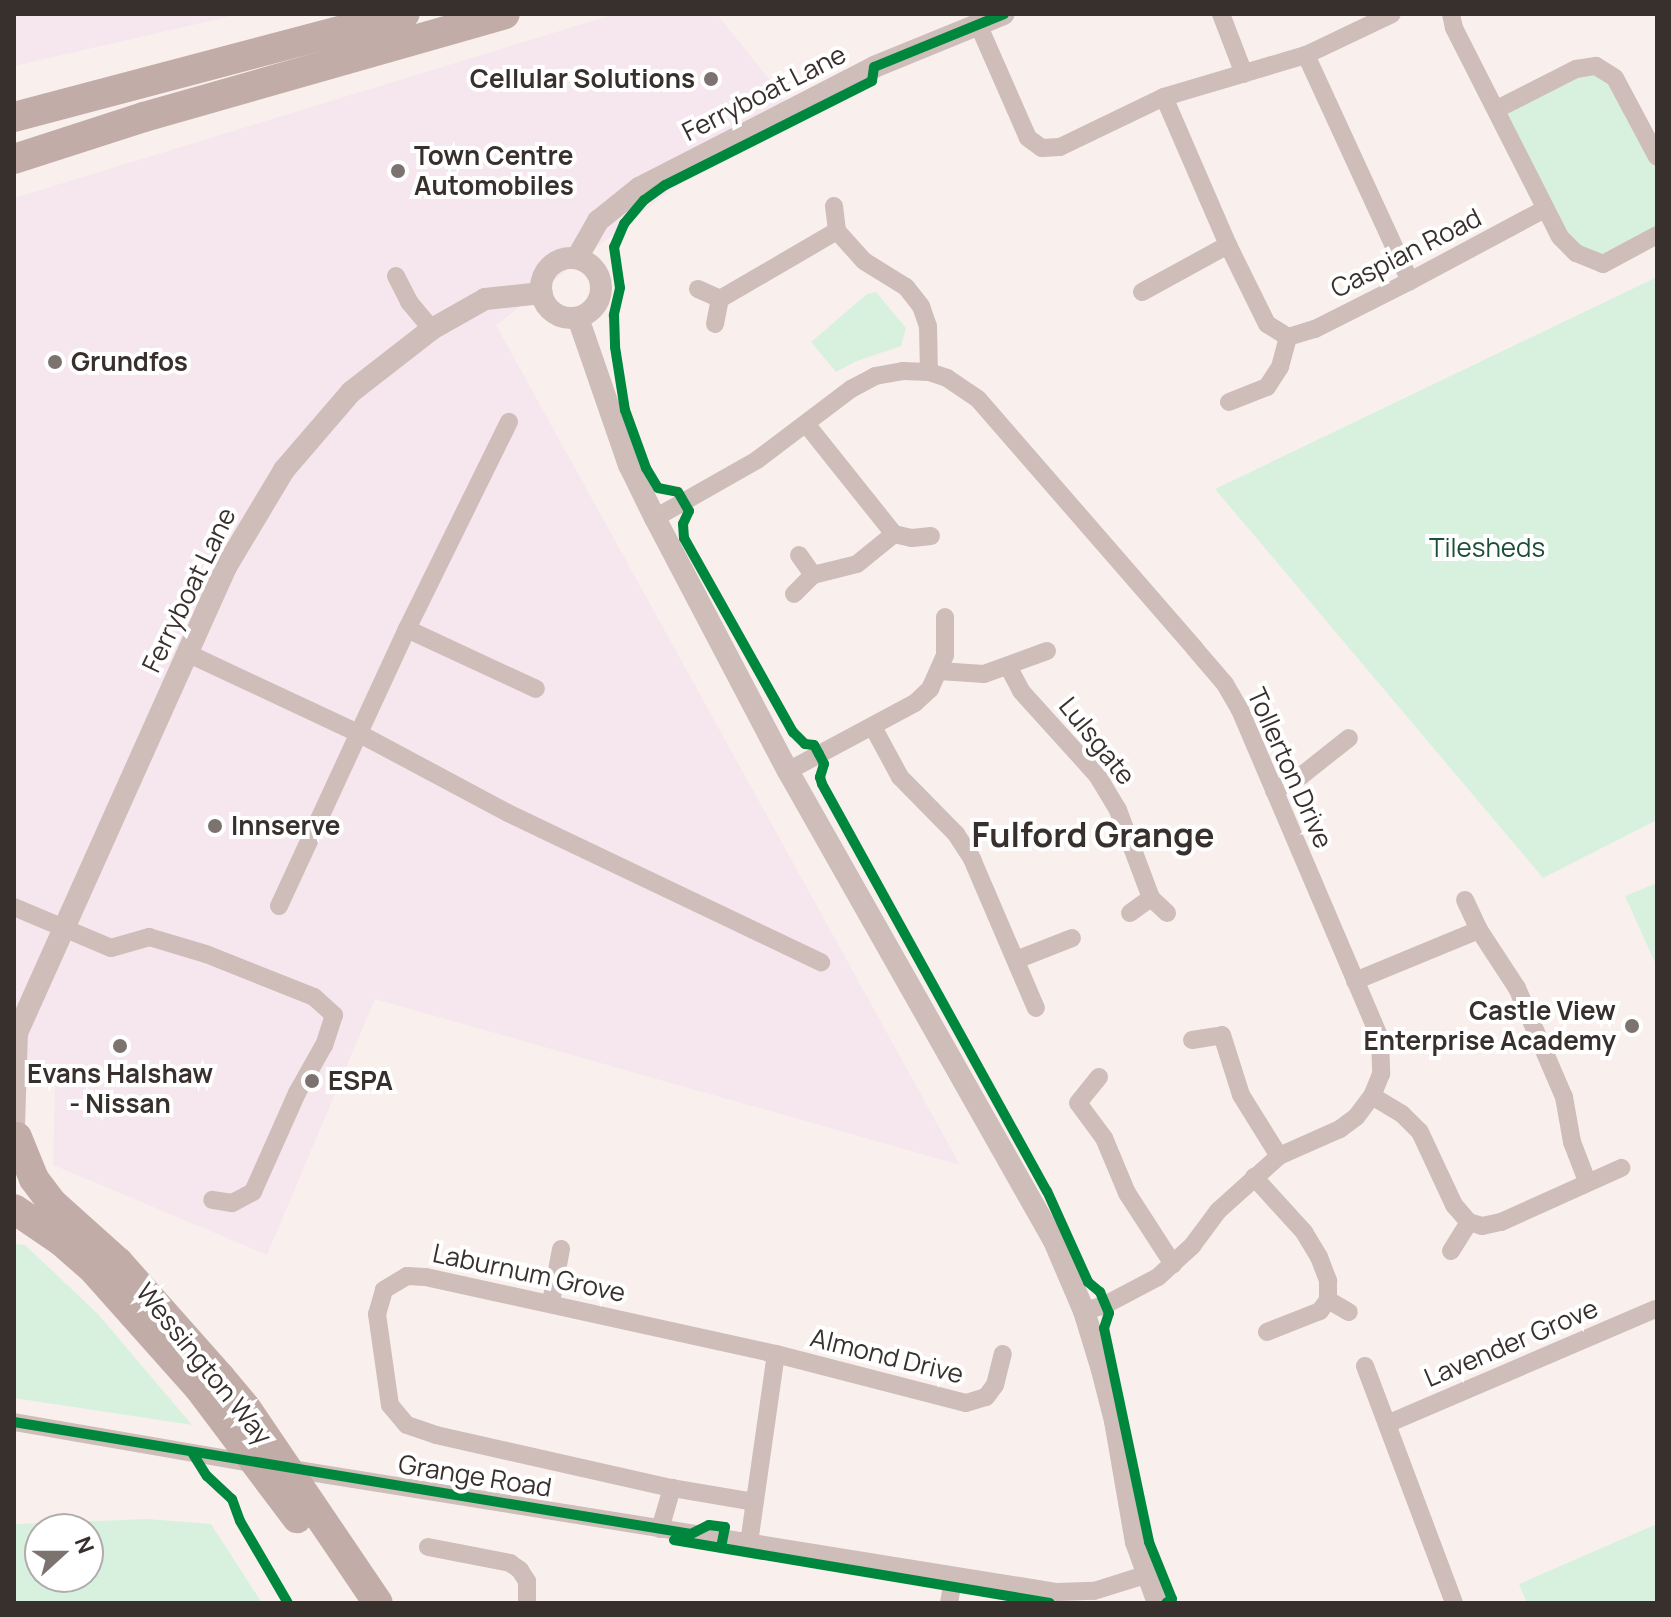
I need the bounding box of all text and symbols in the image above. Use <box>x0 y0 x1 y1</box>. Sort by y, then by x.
street label: Ferryboat Lane <box>677 38 851 148</box>
place label: Cellular Solutions <box>470 63 695 95</box>
marker: Cellular Solutions <box>702 70 720 88</box>
place label: Town Centre Automobiles <box>414 140 574 202</box>
marker: Town Centre Automobiles <box>389 162 407 180</box>
street label: Caspian Road <box>1325 202 1487 304</box>
place label: Grundfos <box>71 346 188 378</box>
marker: Grundfos <box>46 353 64 371</box>
street label: Ferryboat Lane <box>136 503 242 677</box>
park label: Tilesheds <box>1429 532 1545 564</box>
street label: Tollerton Drive <box>1241 683 1339 853</box>
street label: Lulsgate <box>1052 691 1142 791</box>
place label: Innserve <box>231 810 340 842</box>
district label: Fulford Grange <box>971 815 1215 855</box>
marker: Innserve <box>206 817 224 835</box>
place label: Castle View Enterprise Academy <box>1363 995 1616 1056</box>
marker: Castle View Enterprise Academy <box>1623 1017 1641 1035</box>
marker: Evans Halshaw - Nissan <box>111 1037 129 1055</box>
place label: Evans Halshaw - Nissan <box>27 1058 213 1120</box>
place label: ESPA <box>328 1065 393 1097</box>
marker: ESPA <box>303 1072 321 1090</box>
street label: Laburnum Grove <box>430 1237 628 1309</box>
street label: Wessington Way <box>129 1277 279 1451</box>
street label: Lavender Grove <box>1420 1292 1602 1394</box>
street label: Almond Drive <box>807 1322 967 1390</box>
street label: Grange Road <box>396 1449 554 1503</box>
north arrow <box>24 1513 104 1593</box>
text: N <box>68 1532 101 1558</box>

